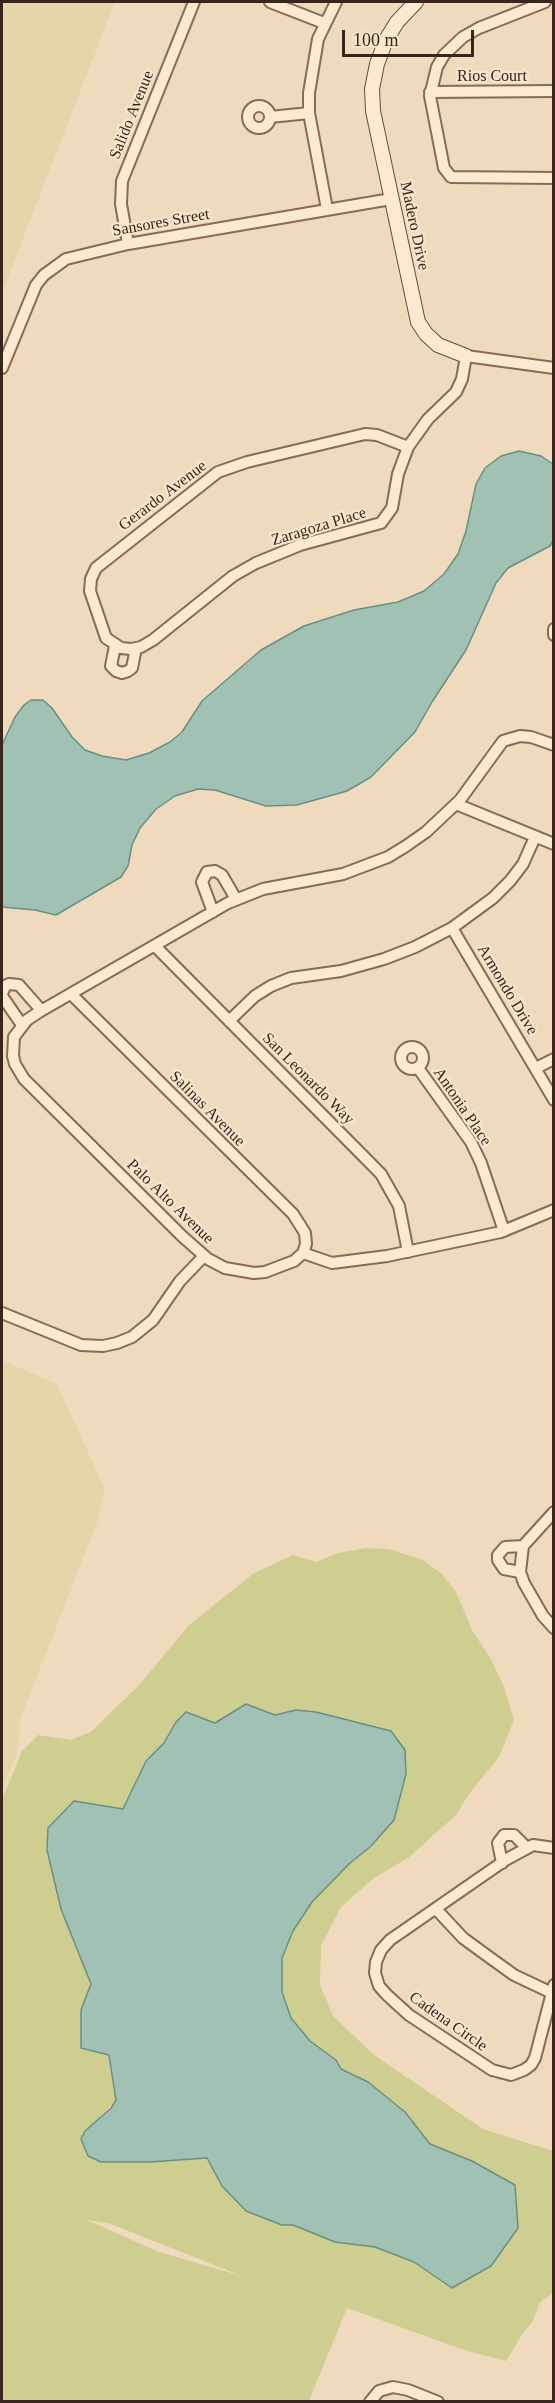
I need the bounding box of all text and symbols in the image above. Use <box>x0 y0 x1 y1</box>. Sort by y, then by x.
scale bar <box>345 18 477 56</box>
text: 100 m <box>353 30 399 50</box>
street label: Rios Court <box>457 67 527 87</box>
street label: Salido Avenue <box>106 68 158 162</box>
street label: Madero Drive <box>395 180 433 272</box>
street label: Sansores Street <box>111 205 211 241</box>
street label: Gerardo Avenue <box>115 457 211 535</box>
street label: Zaragoza Place <box>269 503 369 551</box>
street label: Armondo Drive <box>473 941 541 1039</box>
street label: San Leonardo Way <box>258 1029 358 1129</box>
street label: Antonia Place <box>429 1064 495 1150</box>
street label: Salinas Avenue <box>165 1067 249 1151</box>
street label: Palo Alto Avenue <box>123 1156 217 1248</box>
street label: Cadena Circle <box>405 1988 491 2056</box>

